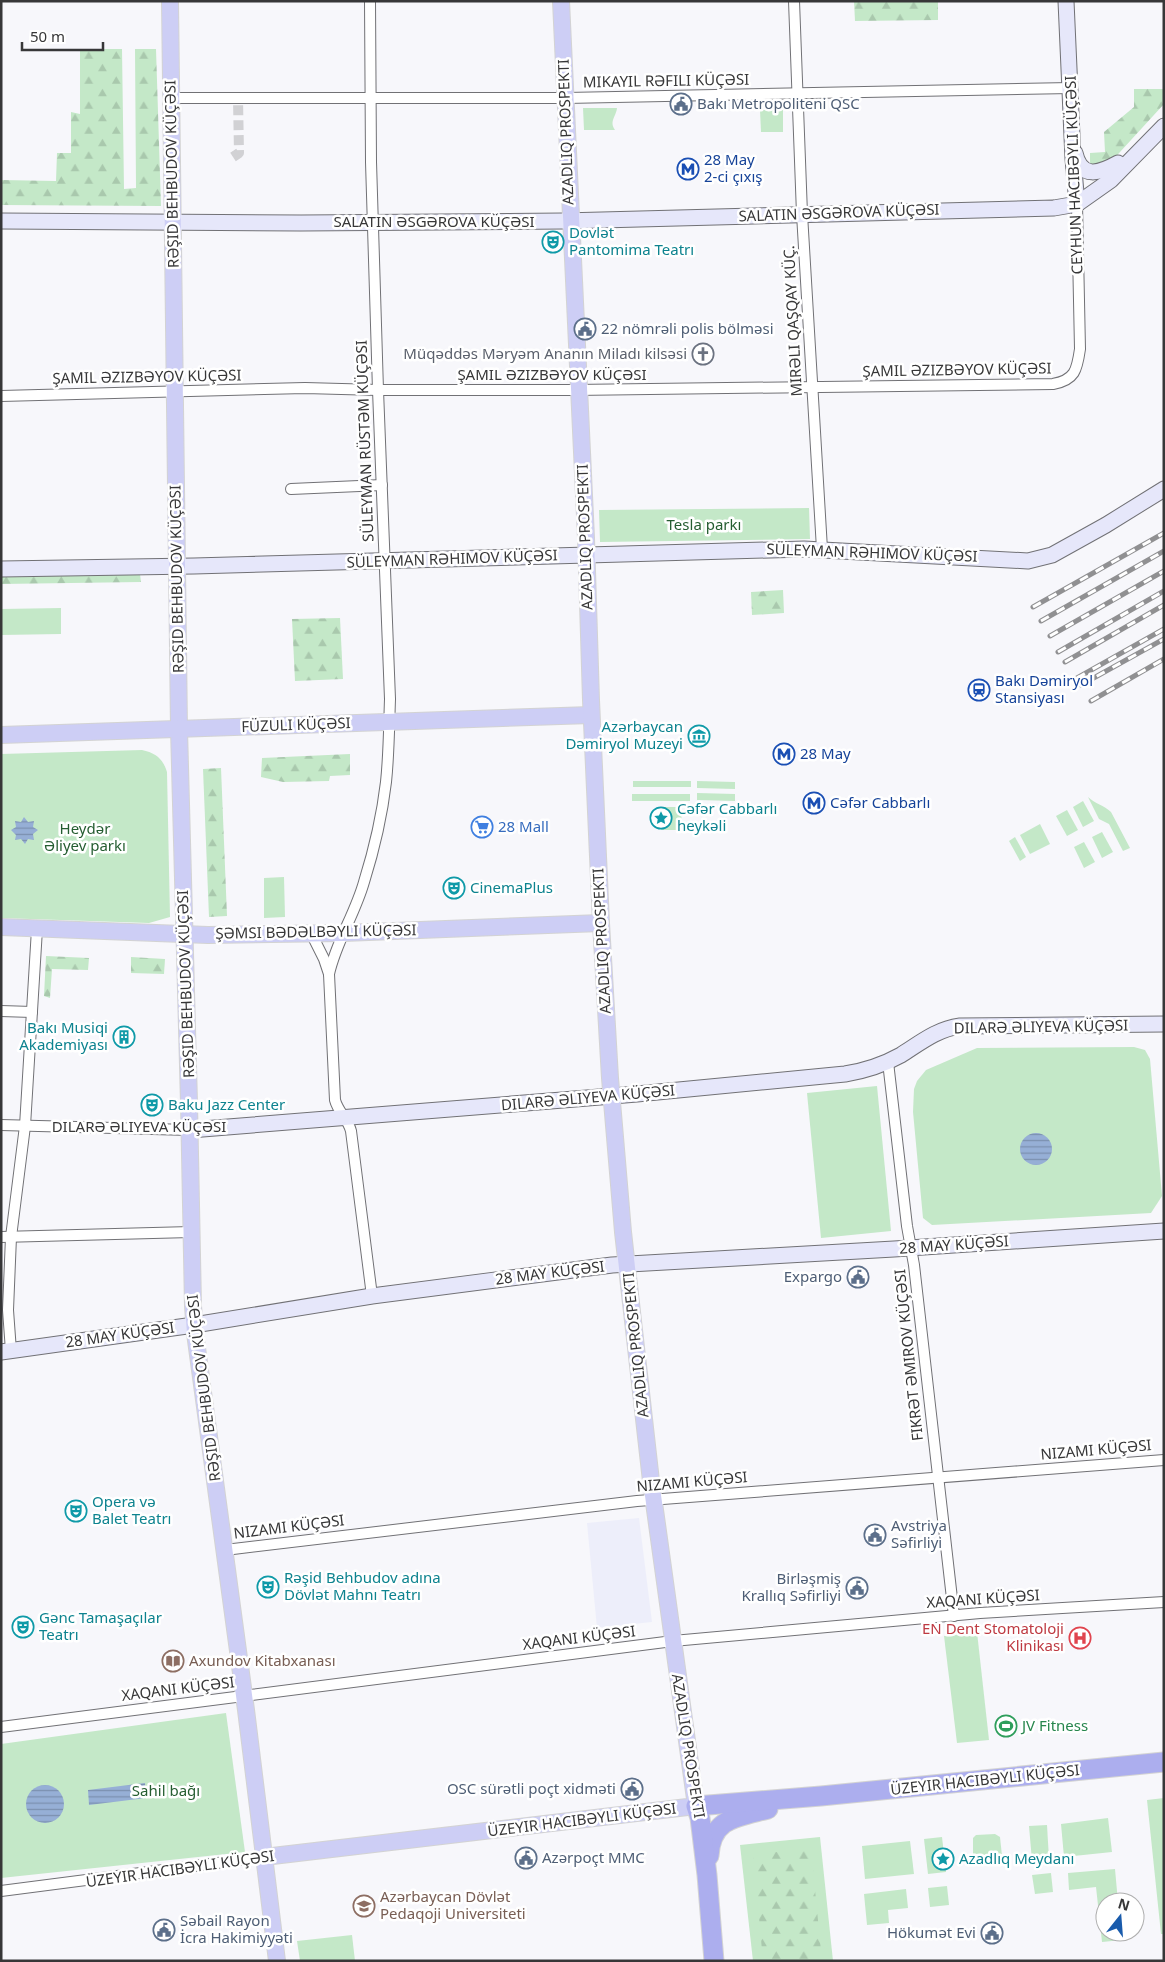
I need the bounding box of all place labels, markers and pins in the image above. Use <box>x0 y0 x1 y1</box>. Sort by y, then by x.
public building icon: Bakı Metropoliteni QSC <box>669 92 693 116</box>
place label: Bakı Metropoliteni QSC <box>697 93 860 113</box>
place label: 28 May 2-ci çıxış <box>704 149 762 186</box>
metro station icon: 28 May 2-ci çıxış <box>676 157 700 181</box>
place label: Dovlət Pantomima Teatrı <box>569 222 694 259</box>
theatre icon: Dovlət Pantomima Teatrı <box>541 230 565 254</box>
public building icon: 22 nömrəli polis bölməsi <box>573 317 597 341</box>
place label: 22 nömrəli polis bölməsi <box>601 318 774 338</box>
church icon: Müqəddəs Məryəm Ananın Miladı kilsəsi <box>691 342 715 366</box>
place label: Müqəddəs Məryəm Ananın Miladı kilsəsi <box>403 343 687 363</box>
place label: Bakı Dəmiryol Stansiyası <box>995 670 1093 707</box>
station icon: Bakı Dəmiryol Stansiyası <box>967 678 991 702</box>
place label: Azərbaycan Dəmiryol Muzeyi <box>565 716 683 753</box>
museum icon: Azərbaycan Dəmiryol Muzeyi <box>687 724 711 748</box>
metro station icon: 28 May <box>772 742 796 766</box>
place label: 28 May <box>800 743 851 763</box>
metro station icon: Cəfər Cabbarlı <box>802 791 826 815</box>
place label: Cəfər Cabbarlı <box>830 792 930 812</box>
place label: Cəfər Cabbarlı heykəli <box>677 798 777 835</box>
place icon: Cəfər Cabbarlı heykəli <box>649 806 673 830</box>
supermarket icon: 28 Mall <box>470 815 494 839</box>
place label: 28 Mall <box>498 816 549 836</box>
theatre icon: CinemaPlus <box>442 876 466 900</box>
place label: CinemaPlus <box>470 877 553 897</box>
place label: Bakı Musiqi Akademiyası <box>19 1017 108 1054</box>
building icon: Bakı Musiqi Akademiyası <box>112 1025 136 1049</box>
theatre icon: Baku Jazz Center <box>140 1093 164 1117</box>
place label: Baku Jazz Center <box>168 1094 285 1114</box>
public building icon: Expargo <box>846 1265 870 1289</box>
place label: Expargo <box>784 1266 842 1286</box>
place label: Opera və Balet Teatrı <box>92 1491 171 1528</box>
theatre icon: Opera və Balet Teatrı <box>64 1499 88 1523</box>
place label: Avstriya Səfirliyi <box>891 1515 947 1552</box>
public building icon: Avstriya Səfirliyi <box>863 1523 887 1547</box>
place label: Rəşid Behbudov adına Dövlət Mahnı Teatrı <box>284 1567 441 1604</box>
place label: Birləşmiş Krallıq Səfirliyi <box>741 1568 841 1605</box>
theatre icon: Rəşid Behbudov adına Dövlət Mahnı Teatrı <box>256 1575 280 1599</box>
public building icon: Birləşmiş Krallıq Səfirliyi <box>845 1576 869 1600</box>
place label: Gənc Tamaşaçılar Teatrı <box>39 1607 162 1644</box>
theatre icon: Gənc Tamaşaçılar Teatrı <box>11 1615 35 1639</box>
place label: EN Dent Stomatoloji Klinikası <box>922 1618 1064 1655</box>
hospital icon: EN Dent Stomatoloji Klinikası <box>1068 1626 1092 1650</box>
library icon: Axundov Kitabxanası <box>161 1649 185 1673</box>
place label: Axundov Kitabxanası <box>189 1650 336 1670</box>
sports icon: JV Fitness <box>994 1714 1018 1738</box>
place label: JV Fitness <box>1020 1715 1088 1735</box>
public building icon: OSC sürətli poçt xidməti <box>620 1777 644 1801</box>
place label: OSC sürətli poçt xidməti <box>447 1778 616 1798</box>
public building icon: Azərpoçt MMC <box>514 1846 538 1870</box>
place label: Azərpoçt MMC <box>542 1847 645 1867</box>
place icon: Azadlıq Meydanı <box>931 1847 955 1871</box>
place label: Azadlıq Meydanı <box>959 1848 1074 1868</box>
place label: Azərbaycan Dövlət Pedaqoji Universiteti <box>380 1886 526 1923</box>
school or university icon: Azərbaycan Dövlət Pedaqoji Universiteti <box>352 1894 376 1918</box>
place label: Səbail Rayon İcra Hakimiyyəti <box>180 1910 293 1947</box>
public building icon: Səbail Rayon İcra Hakimiyyəti <box>152 1918 176 1942</box>
public building icon: Hökumət Evi <box>980 1921 1004 1945</box>
place label: Hökumət Evi <box>887 1922 976 1942</box>

